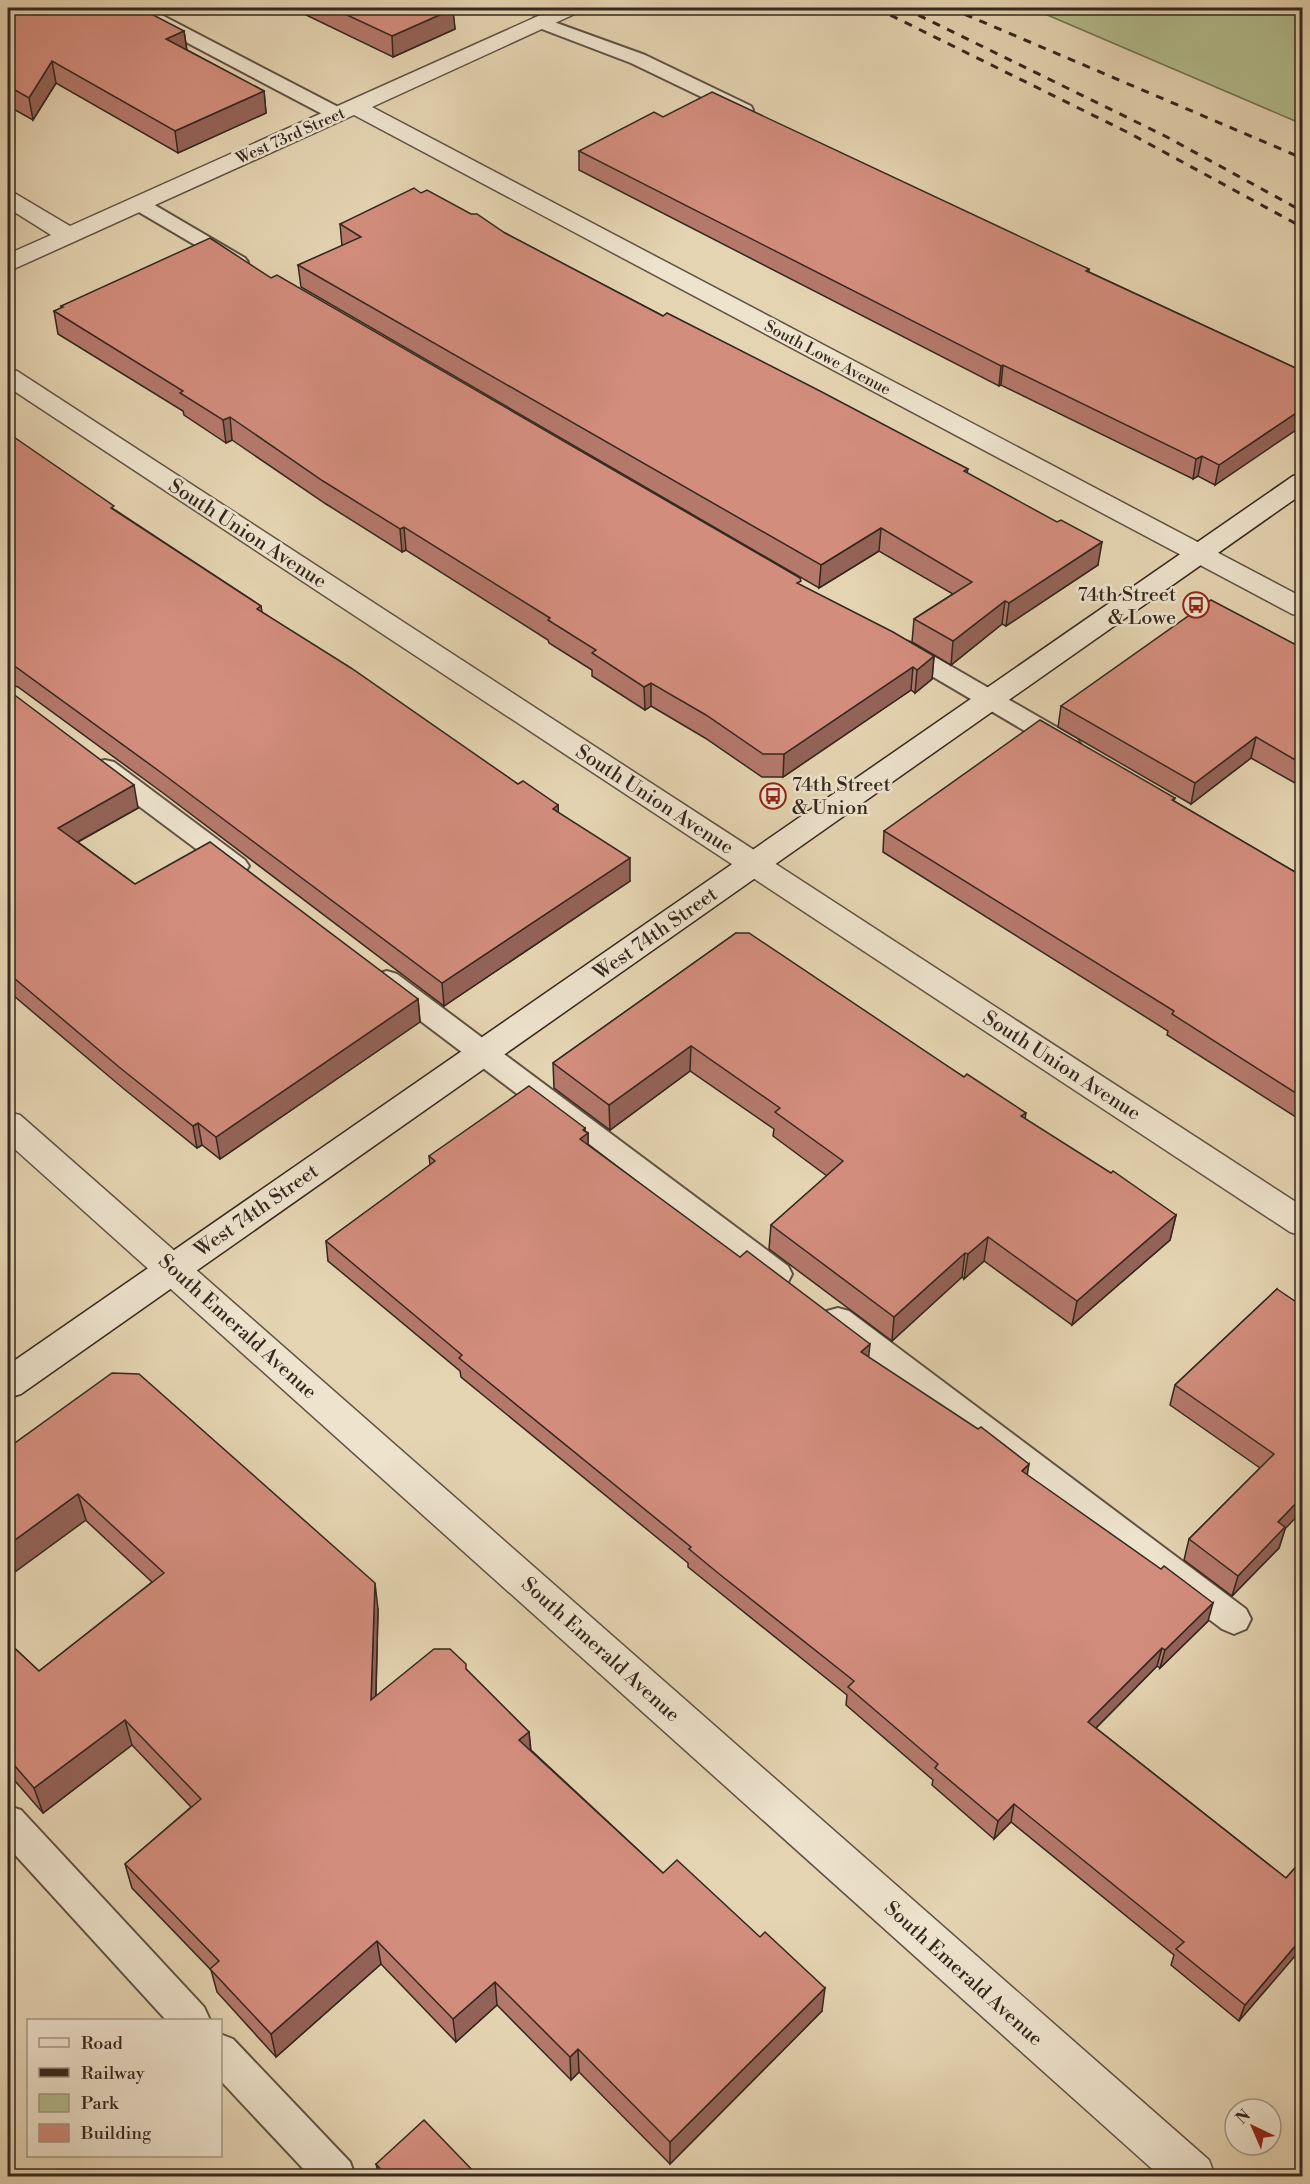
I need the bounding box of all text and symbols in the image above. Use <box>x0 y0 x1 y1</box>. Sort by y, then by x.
street label: West 73rd Street <box>232 103 348 169</box>
street label: South Lowe Avenue <box>761 316 894 400</box>
street label: South Union Avenue <box>163 474 331 595</box>
place label: 74th Street & Lowe <box>1077 583 1176 631</box>
bus stop icon: 74th Street & Lowe <box>1181 590 1211 620</box>
street label: South Union Avenue <box>570 740 738 861</box>
place label: 74th Street & Union <box>792 773 891 821</box>
bus stop icon: 74th Street & Union <box>758 781 788 811</box>
street label: West 74th Street <box>588 882 723 987</box>
street label: South Union Avenue <box>977 1006 1145 1127</box>
street label: West 74th Street <box>189 1159 324 1264</box>
street label: South Emerald Avenue <box>152 1249 322 1405</box>
street label: South Emerald Avenue <box>515 1572 685 1728</box>
street label: South Emerald Avenue <box>878 1896 1048 2052</box>
legend <box>27 2019 222 2157</box>
text: Road <box>81 2032 124 2055</box>
text: Railway <box>81 2062 145 2085</box>
text: Park <box>81 2092 120 2115</box>
north arrow <box>1223 2097 1283 2157</box>
text: N <box>1232 2105 1255 2129</box>
text: Building <box>80 2122 152 2145</box>

